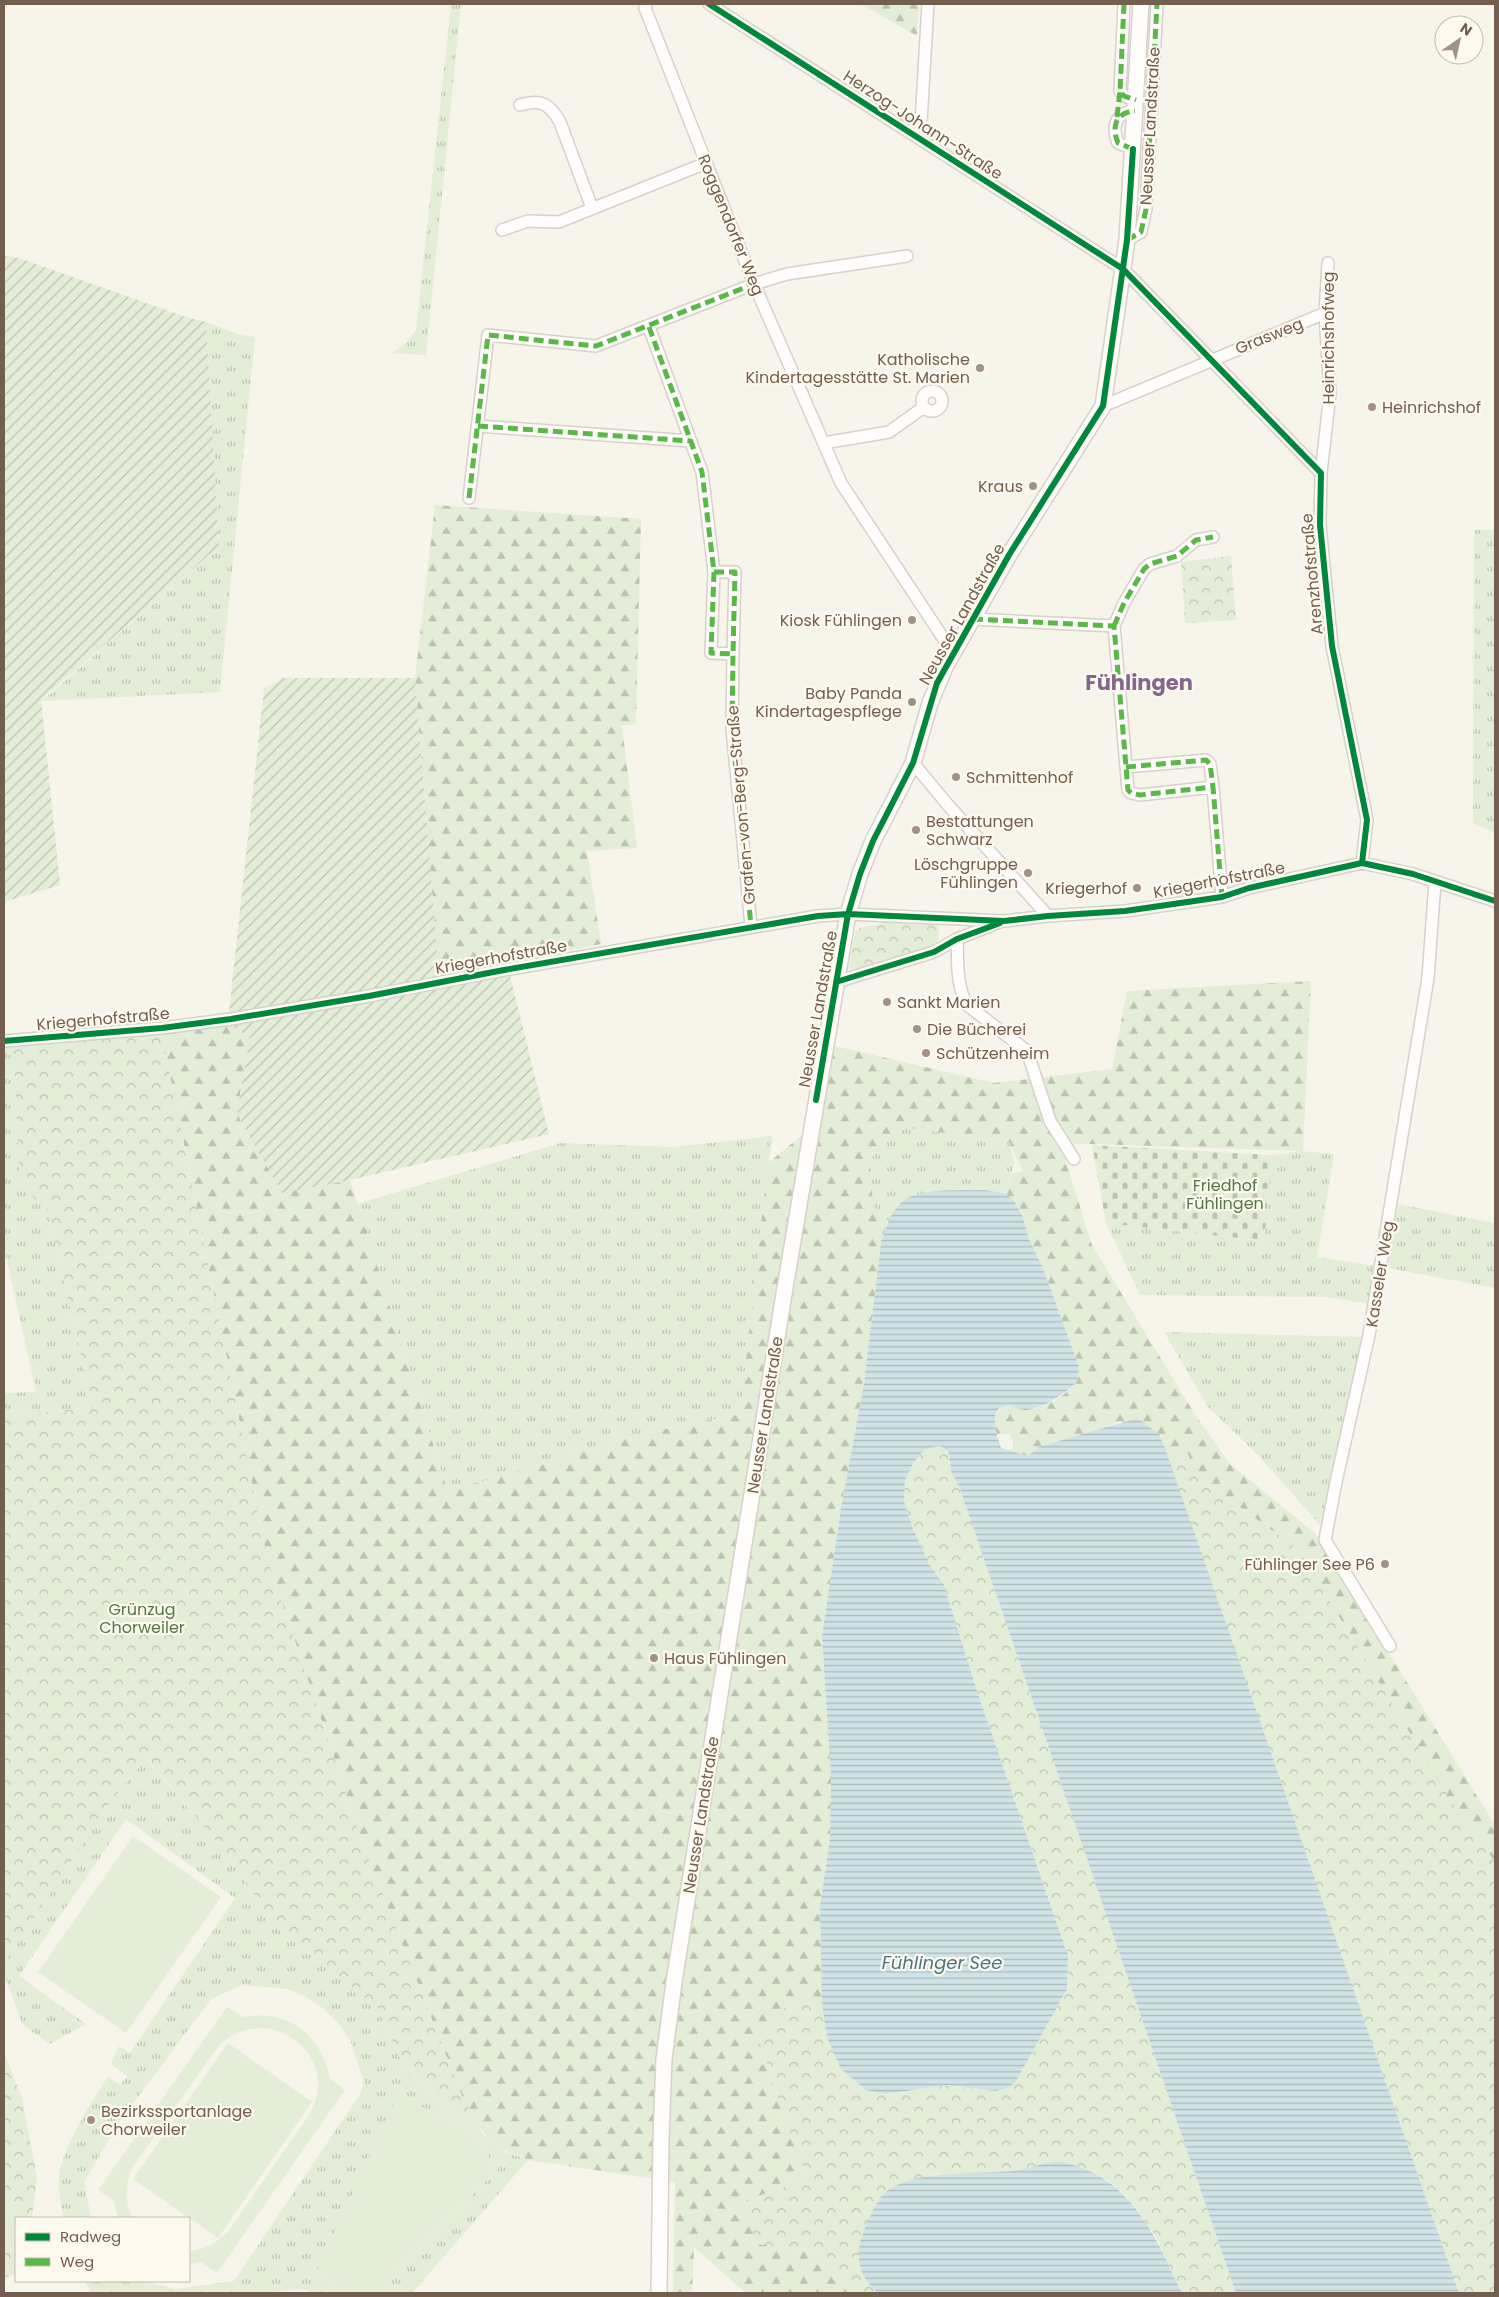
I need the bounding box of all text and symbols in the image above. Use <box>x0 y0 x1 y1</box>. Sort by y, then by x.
north arrow <box>1434 15 1484 65</box>
text: N <box>1456 18 1476 40</box>
street label: Neusser Landstraße <box>1134 46 1166 206</box>
street label: Herzog-Johann-Straße <box>839 65 1007 185</box>
street label: Roggendorfer Weg <box>692 151 770 299</box>
street label: Heinrichshofweg <box>1317 272 1340 404</box>
street label: Grasweg <box>1232 312 1306 360</box>
place label: Katholische Kindertagesstätte St. Marien <box>745 348 970 389</box>
marker: Katholische Kindertagesstätte St. Marien <box>974 362 986 374</box>
place label: Heinrichshof <box>1382 396 1481 419</box>
marker: Heinrichshof <box>1366 401 1378 413</box>
place label: Kraus <box>978 475 1023 498</box>
marker: Kraus <box>1027 480 1039 492</box>
street label: Arenzhofstraße <box>1295 512 1329 636</box>
street label: Neusser Landstraße <box>913 539 1011 689</box>
place label: Kiosk Fühlingen <box>780 609 902 632</box>
marker: Kiosk Fühlingen <box>906 614 918 626</box>
district label: Fühlingen <box>1085 668 1193 697</box>
place label: Baby Panda Kindertagespflege <box>755 682 902 723</box>
marker: Baby Panda Kindertagespflege <box>906 696 918 708</box>
street label: Grafen-von-Berg-Straße <box>721 704 761 906</box>
place label: Schmittenhof <box>966 766 1073 789</box>
marker: Schmittenhof <box>950 771 962 783</box>
place label: Bestattungen Schwarz <box>926 810 1034 851</box>
marker: Bestattungen Schwarz <box>910 824 922 836</box>
place label: Löschgruppe Fühlingen <box>914 853 1018 894</box>
street label: Kriegerhofstraße <box>1151 856 1287 904</box>
marker: Löschgruppe Fühlingen <box>1022 867 1034 879</box>
place label: Kriegerhof <box>1045 877 1127 900</box>
marker: Kriegerhof <box>1131 882 1143 894</box>
street label: Neusser Landstraße <box>793 929 843 1089</box>
street label: Kriegerhofstraße <box>433 934 569 980</box>
place label: Sankt Marien <box>897 991 1000 1014</box>
marker: Sankt Marien <box>881 996 893 1008</box>
street label: Kriegerhofstraße <box>35 1002 171 1036</box>
place label: Die Bücherei <box>927 1018 1026 1041</box>
marker: Die Bücherei <box>911 1023 923 1035</box>
place label: Schützenheim <box>936 1042 1049 1065</box>
marker: Schützenheim <box>920 1047 932 1059</box>
park label: Friedhof Fühlingen <box>1186 1174 1264 1215</box>
street label: Kasseler Weg <box>1360 1219 1400 1329</box>
street label: Neusser Landstraße <box>741 1335 789 1495</box>
place label: Fühlinger See P6 <box>1244 1553 1375 1576</box>
marker: Fühlinger See P6 <box>1379 1558 1391 1570</box>
park label: Grünzug Chorweiler <box>99 1598 185 1639</box>
place label: Haus Fühlingen <box>664 1647 786 1670</box>
marker: Haus Fühlingen <box>648 1652 660 1664</box>
street label: Neusser Landstraße <box>677 1735 725 1895</box>
water label: Fühlinger See <box>882 1950 1002 1975</box>
place label: Bezirkssportanlage Chorweiler <box>101 2100 252 2141</box>
marker: Bezirkssportanlage Chorweiler <box>85 2114 97 2126</box>
legend <box>15 2217 190 2282</box>
text: Radweg <box>60 2226 121 2247</box>
text: Weg <box>60 2251 94 2272</box>

